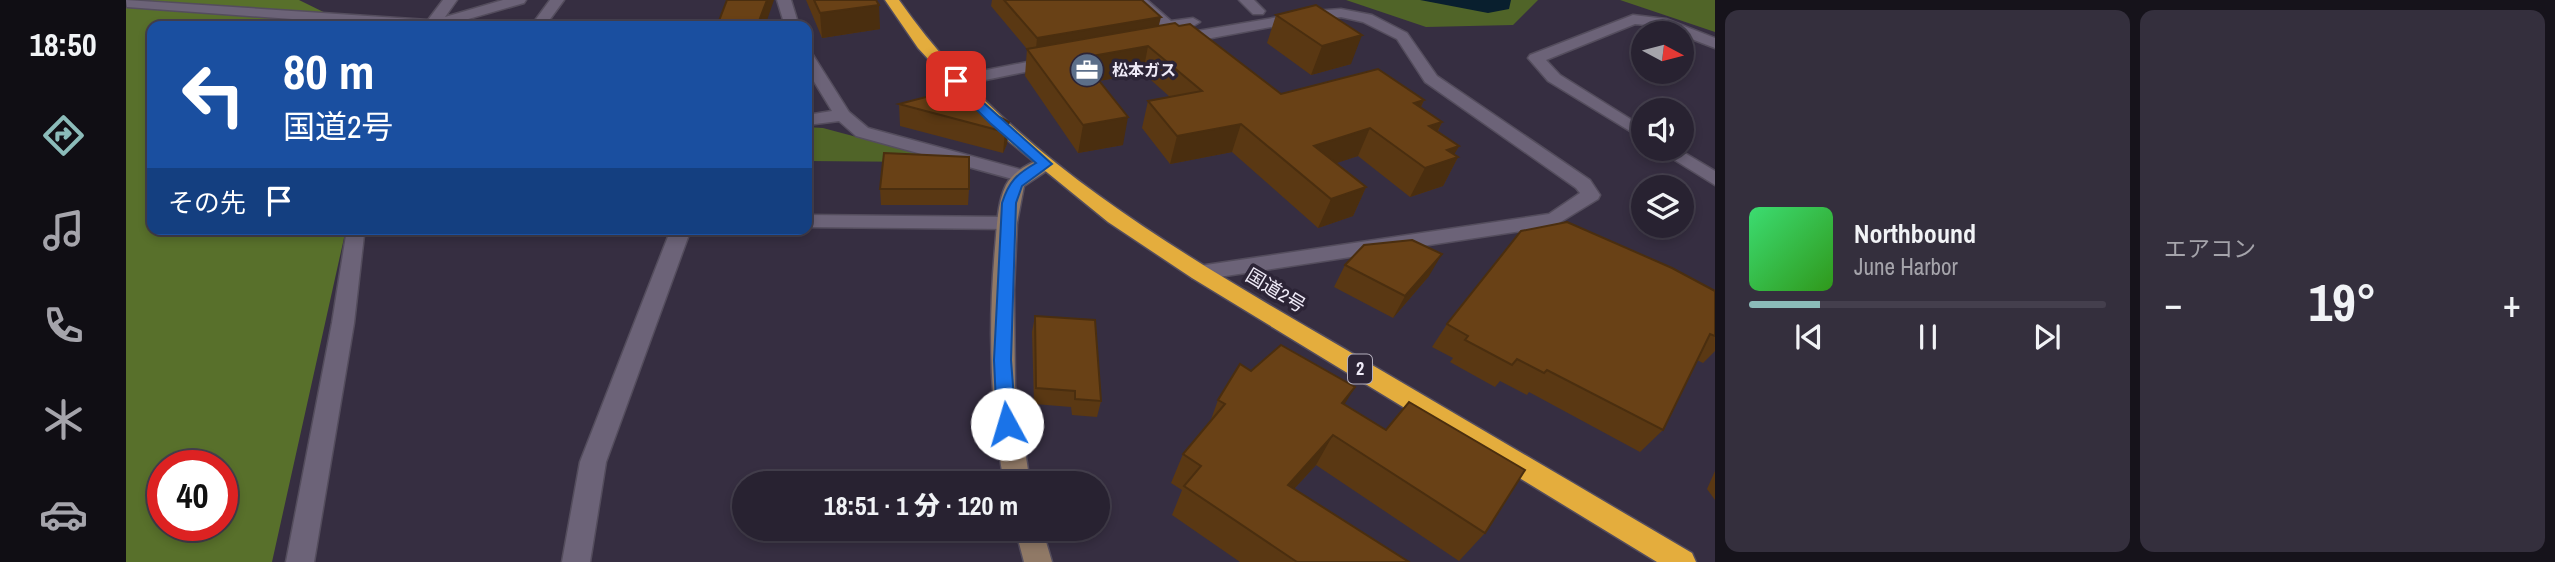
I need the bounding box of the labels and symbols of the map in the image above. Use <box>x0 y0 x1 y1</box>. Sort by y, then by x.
north arrow <box>1631 21 1694 84</box>
pin <box>926 51 986 111</box>
office icon: 松本ガス <box>1068 51 1106 89</box>
place label: 松本ガス <box>1112 59 1176 81</box>
street label: 国道2号 <box>1241 262 1311 318</box>
road number: 2 <box>1348 354 1372 384</box>
position arrow <box>970 387 1044 461</box>
speed limit sign: 40 <box>147 450 238 541</box>

